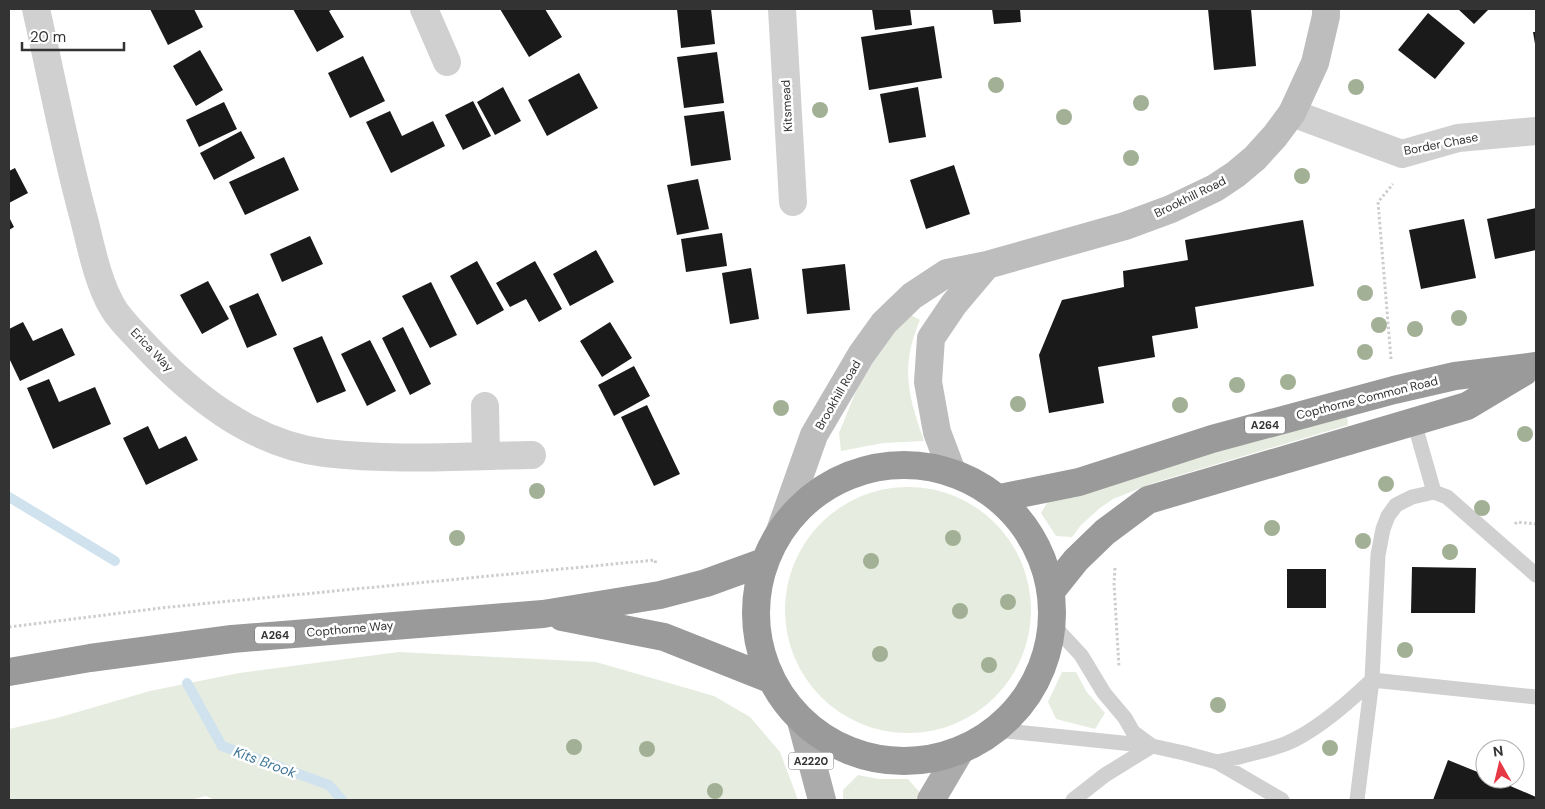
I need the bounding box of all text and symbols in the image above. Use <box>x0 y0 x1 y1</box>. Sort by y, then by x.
scale bar <box>22 20 125 52</box>
text: 20 m <box>30 27 66 47</box>
street label: Kitsmead <box>778 80 796 132</box>
street label: Border Chase <box>1402 129 1480 159</box>
street label: Brookhill Road <box>1151 173 1229 221</box>
street label: Erica Way <box>127 325 177 375</box>
street label: Brookhill Road <box>812 357 864 433</box>
street label: Copthorne Common Road <box>1295 373 1439 423</box>
road number: A264 <box>1245 416 1285 434</box>
street label: Copthorne Way <box>306 617 394 641</box>
road number: A264 <box>255 626 295 644</box>
north arrow <box>1475 739 1525 789</box>
water label: Kits Brook <box>231 742 299 782</box>
text: N <box>1492 742 1505 761</box>
road number: A2220 <box>788 752 834 769</box>

